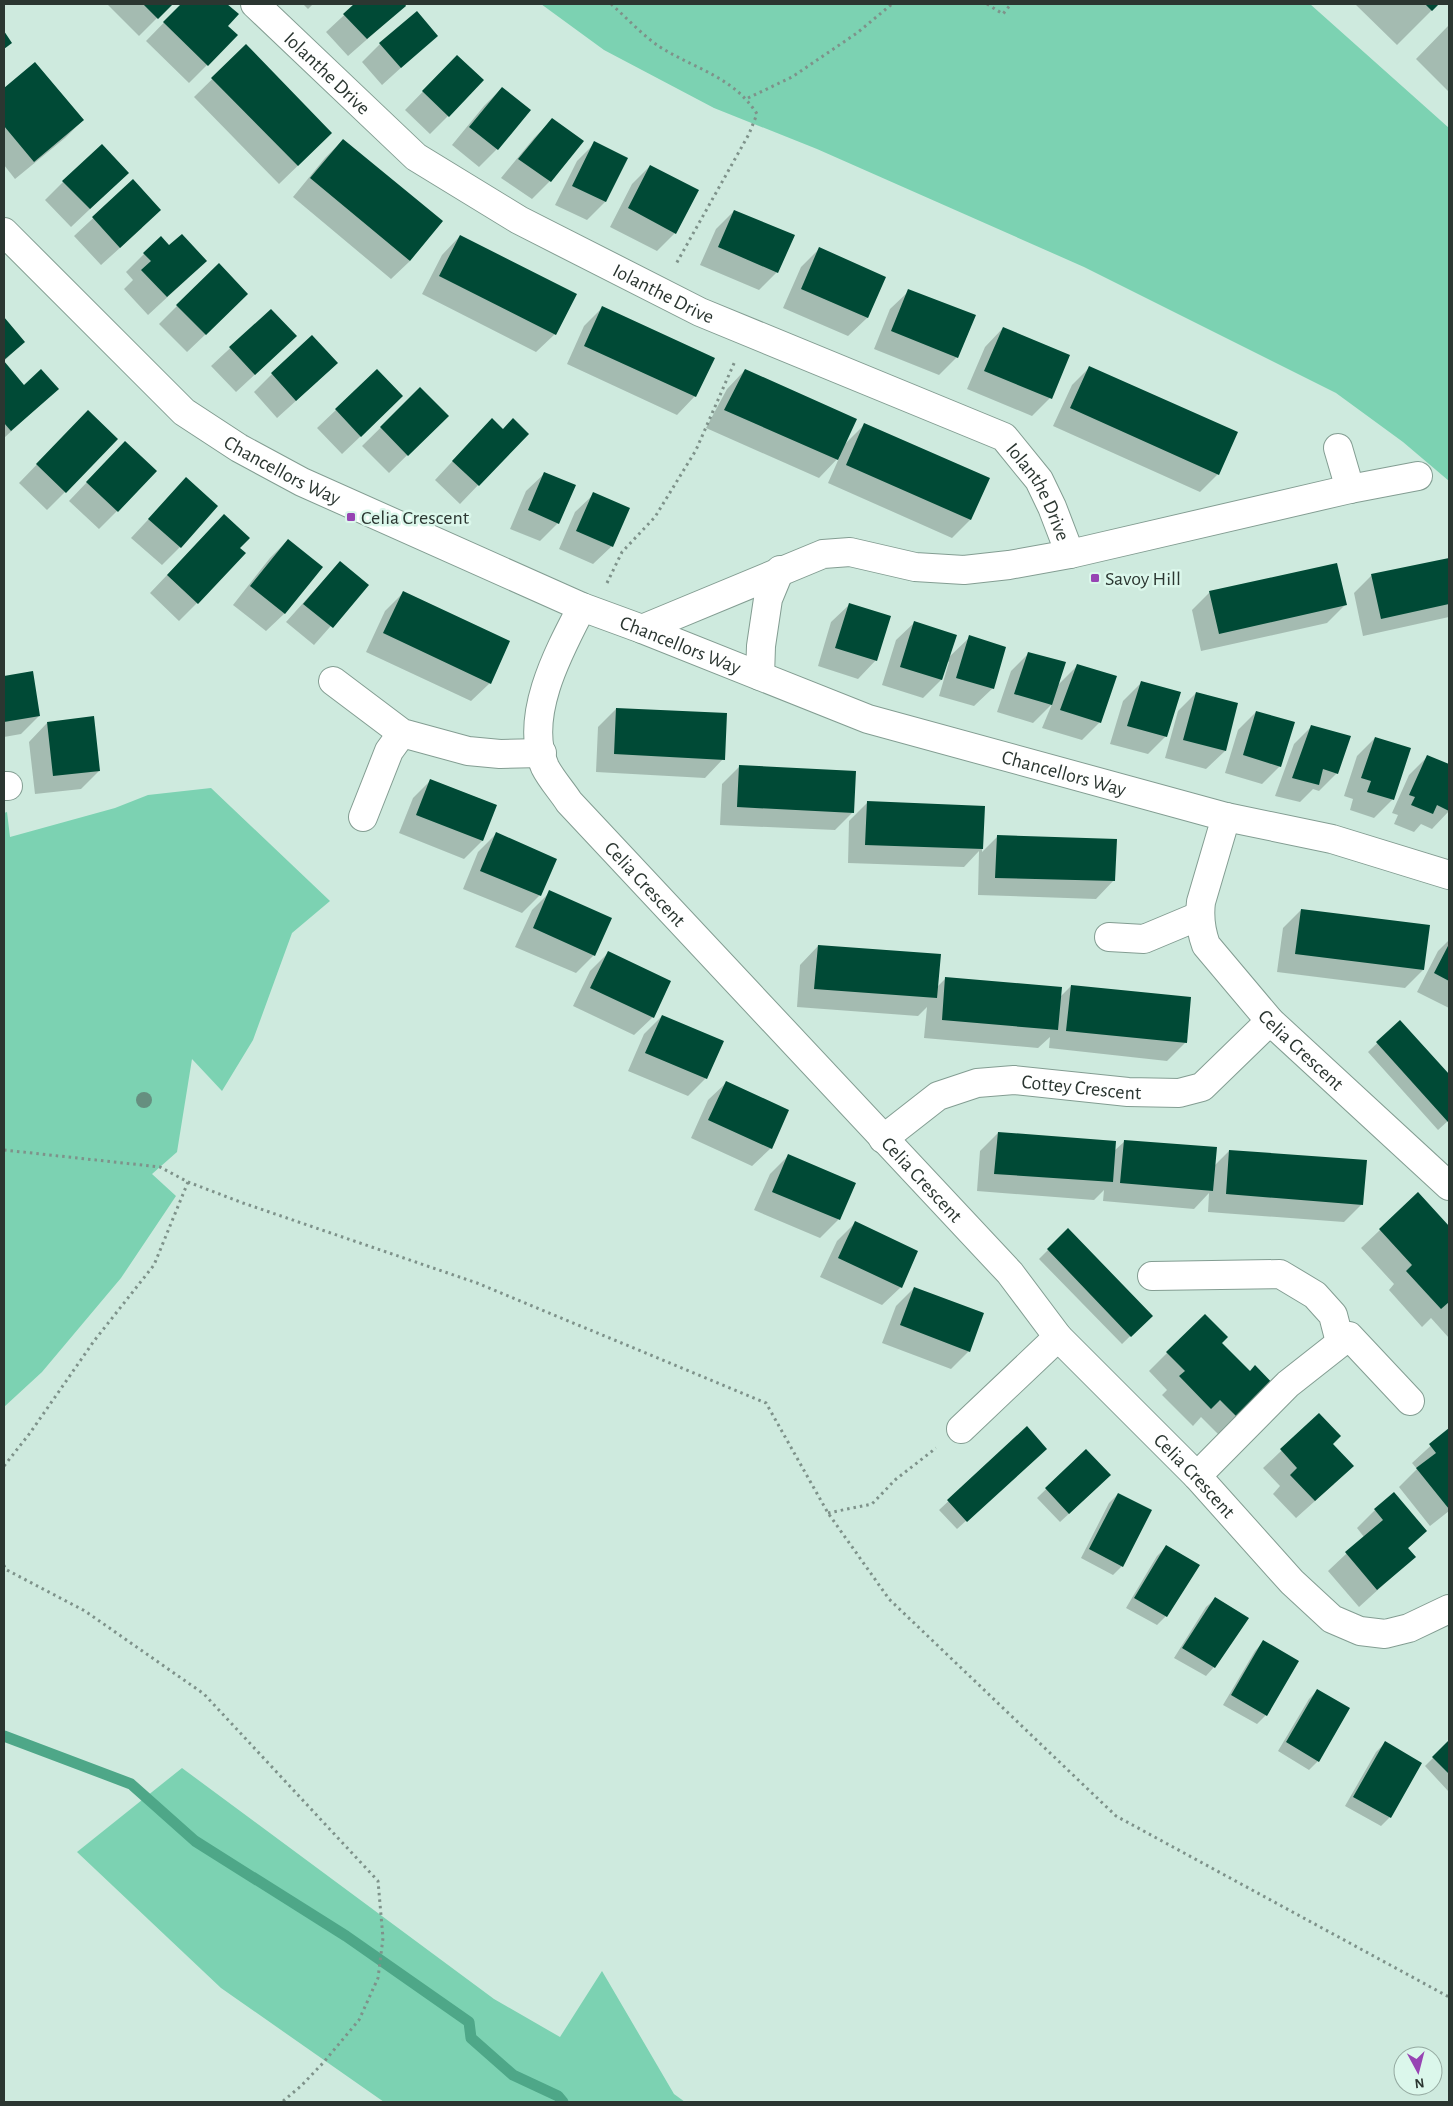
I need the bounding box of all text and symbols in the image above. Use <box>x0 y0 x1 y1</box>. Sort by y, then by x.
street label: Iolanthe Drive <box>280 28 374 119</box>
street label: Iolanthe Drive <box>609 261 717 328</box>
street label: Chancellors Way <box>220 432 344 509</box>
street label: Iolanthe Drive <box>1002 439 1073 544</box>
place label: Celia Crescent <box>361 508 470 528</box>
marker: Celia Crescent <box>345 511 357 523</box>
place label: Savoy Hill <box>1105 569 1181 589</box>
marker: Savoy Hill <box>1089 572 1101 584</box>
street label: Chancellors Way <box>617 613 744 678</box>
street label: Chancellors Way <box>999 747 1129 800</box>
street label: Celia Crescent <box>600 838 690 931</box>
street label: Celia Crescent <box>1254 1006 1348 1095</box>
street label: Cottey Crescent <box>1021 1072 1142 1103</box>
street label: Celia Crescent <box>877 1134 966 1227</box>
street label: Celia Crescent <box>1150 1430 1239 1523</box>
north arrow <box>1393 2046 1443 2096</box>
text: N <box>1414 2075 1425 2090</box>

